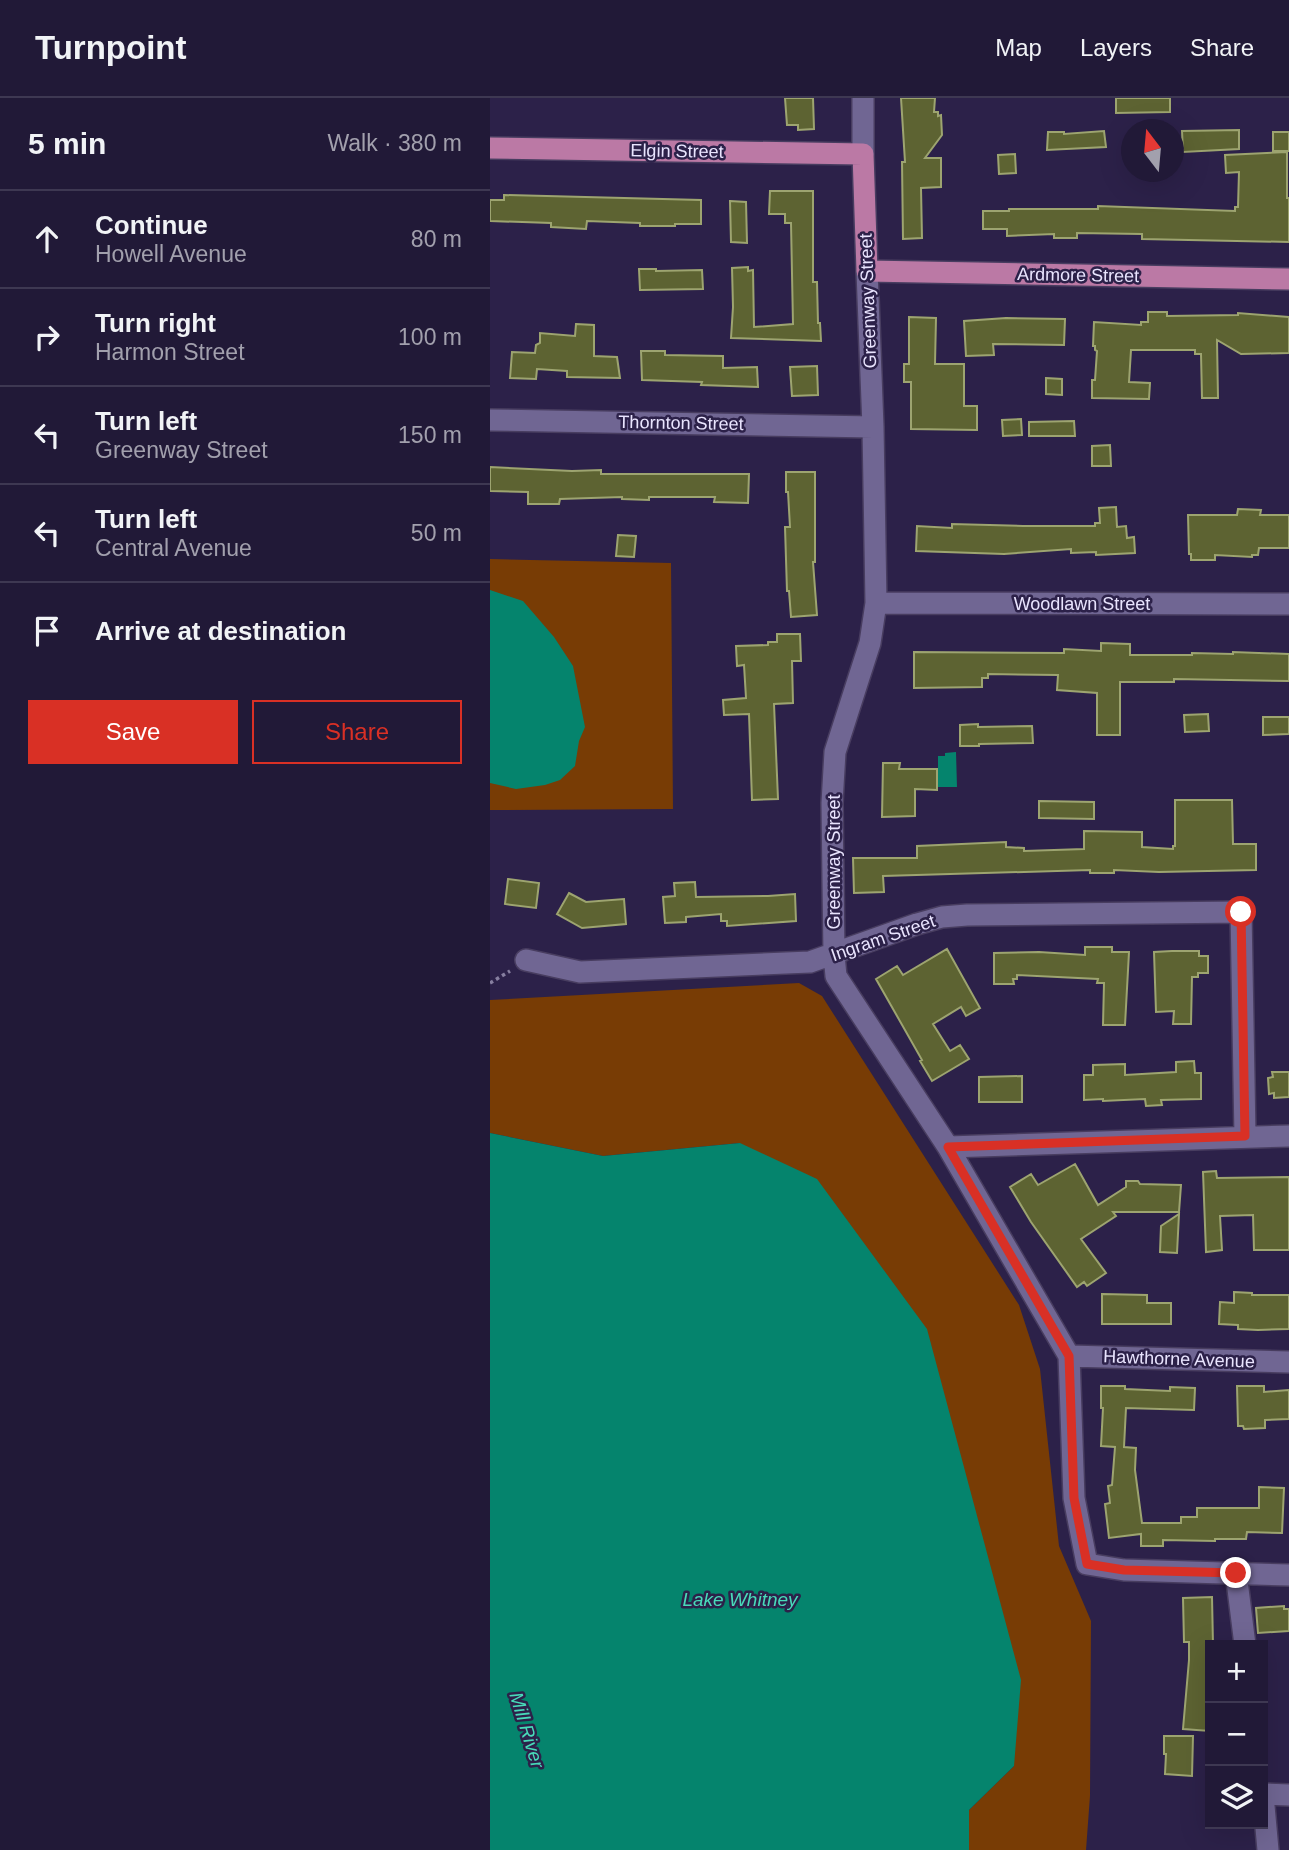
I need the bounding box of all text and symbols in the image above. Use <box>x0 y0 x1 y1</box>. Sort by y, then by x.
text: Turnpoint <box>35 29 187 66</box>
text: Map <box>995 34 1042 61</box>
text: Layers <box>1080 34 1152 61</box>
text: Share <box>1190 34 1254 61</box>
north arrow <box>1121 119 1184 182</box>
text: 5 min <box>28 127 106 160</box>
text: Walk · 380 m <box>327 130 462 156</box>
street label: Elgin Street <box>630 140 724 162</box>
text: Continue <box>95 210 208 240</box>
icon: ahead <box>28 220 66 258</box>
text: 80 m <box>411 226 462 252</box>
street label: Greenway Street <box>856 233 880 369</box>
text: Howell Avenue <box>95 241 247 267</box>
street label: Ardmore Street <box>1017 264 1139 286</box>
text: Turn right <box>95 308 216 338</box>
icon: right <box>28 318 66 356</box>
text: 100 m <box>398 324 462 350</box>
text: Harmon Street <box>95 339 245 365</box>
text: Turn left <box>95 406 197 436</box>
street label: Thornton Street <box>618 412 744 434</box>
icon: left <box>28 416 66 454</box>
text: 150 m <box>398 422 462 448</box>
text: Greenway Street <box>95 437 268 463</box>
text: Turn left <box>95 504 197 534</box>
icon: left <box>28 514 66 552</box>
text: 50 m <box>411 520 462 546</box>
text: Central Avenue <box>95 535 252 561</box>
street label: Woodlawn Street <box>1014 594 1150 614</box>
icon: arrive <box>28 612 66 650</box>
text: Arrive at destination <box>95 616 346 646</box>
button: Save <box>28 700 238 764</box>
button: Share <box>252 700 462 764</box>
street label: Greenway Street <box>824 794 844 930</box>
route start <box>1225 896 1256 927</box>
street label: Ingram Street <box>828 911 938 965</box>
street label: Hawthorne Avenue <box>1103 1346 1255 1372</box>
route end <box>1220 1557 1251 1588</box>
water label: Lake Whitney <box>682 1589 799 1610</box>
map controls <box>1205 1640 1268 1829</box>
button: + <box>1205 1640 1268 1703</box>
water label: Mill River <box>506 1690 549 1771</box>
button: − <box>1205 1703 1268 1766</box>
button: layers <box>1205 1766 1268 1829</box>

